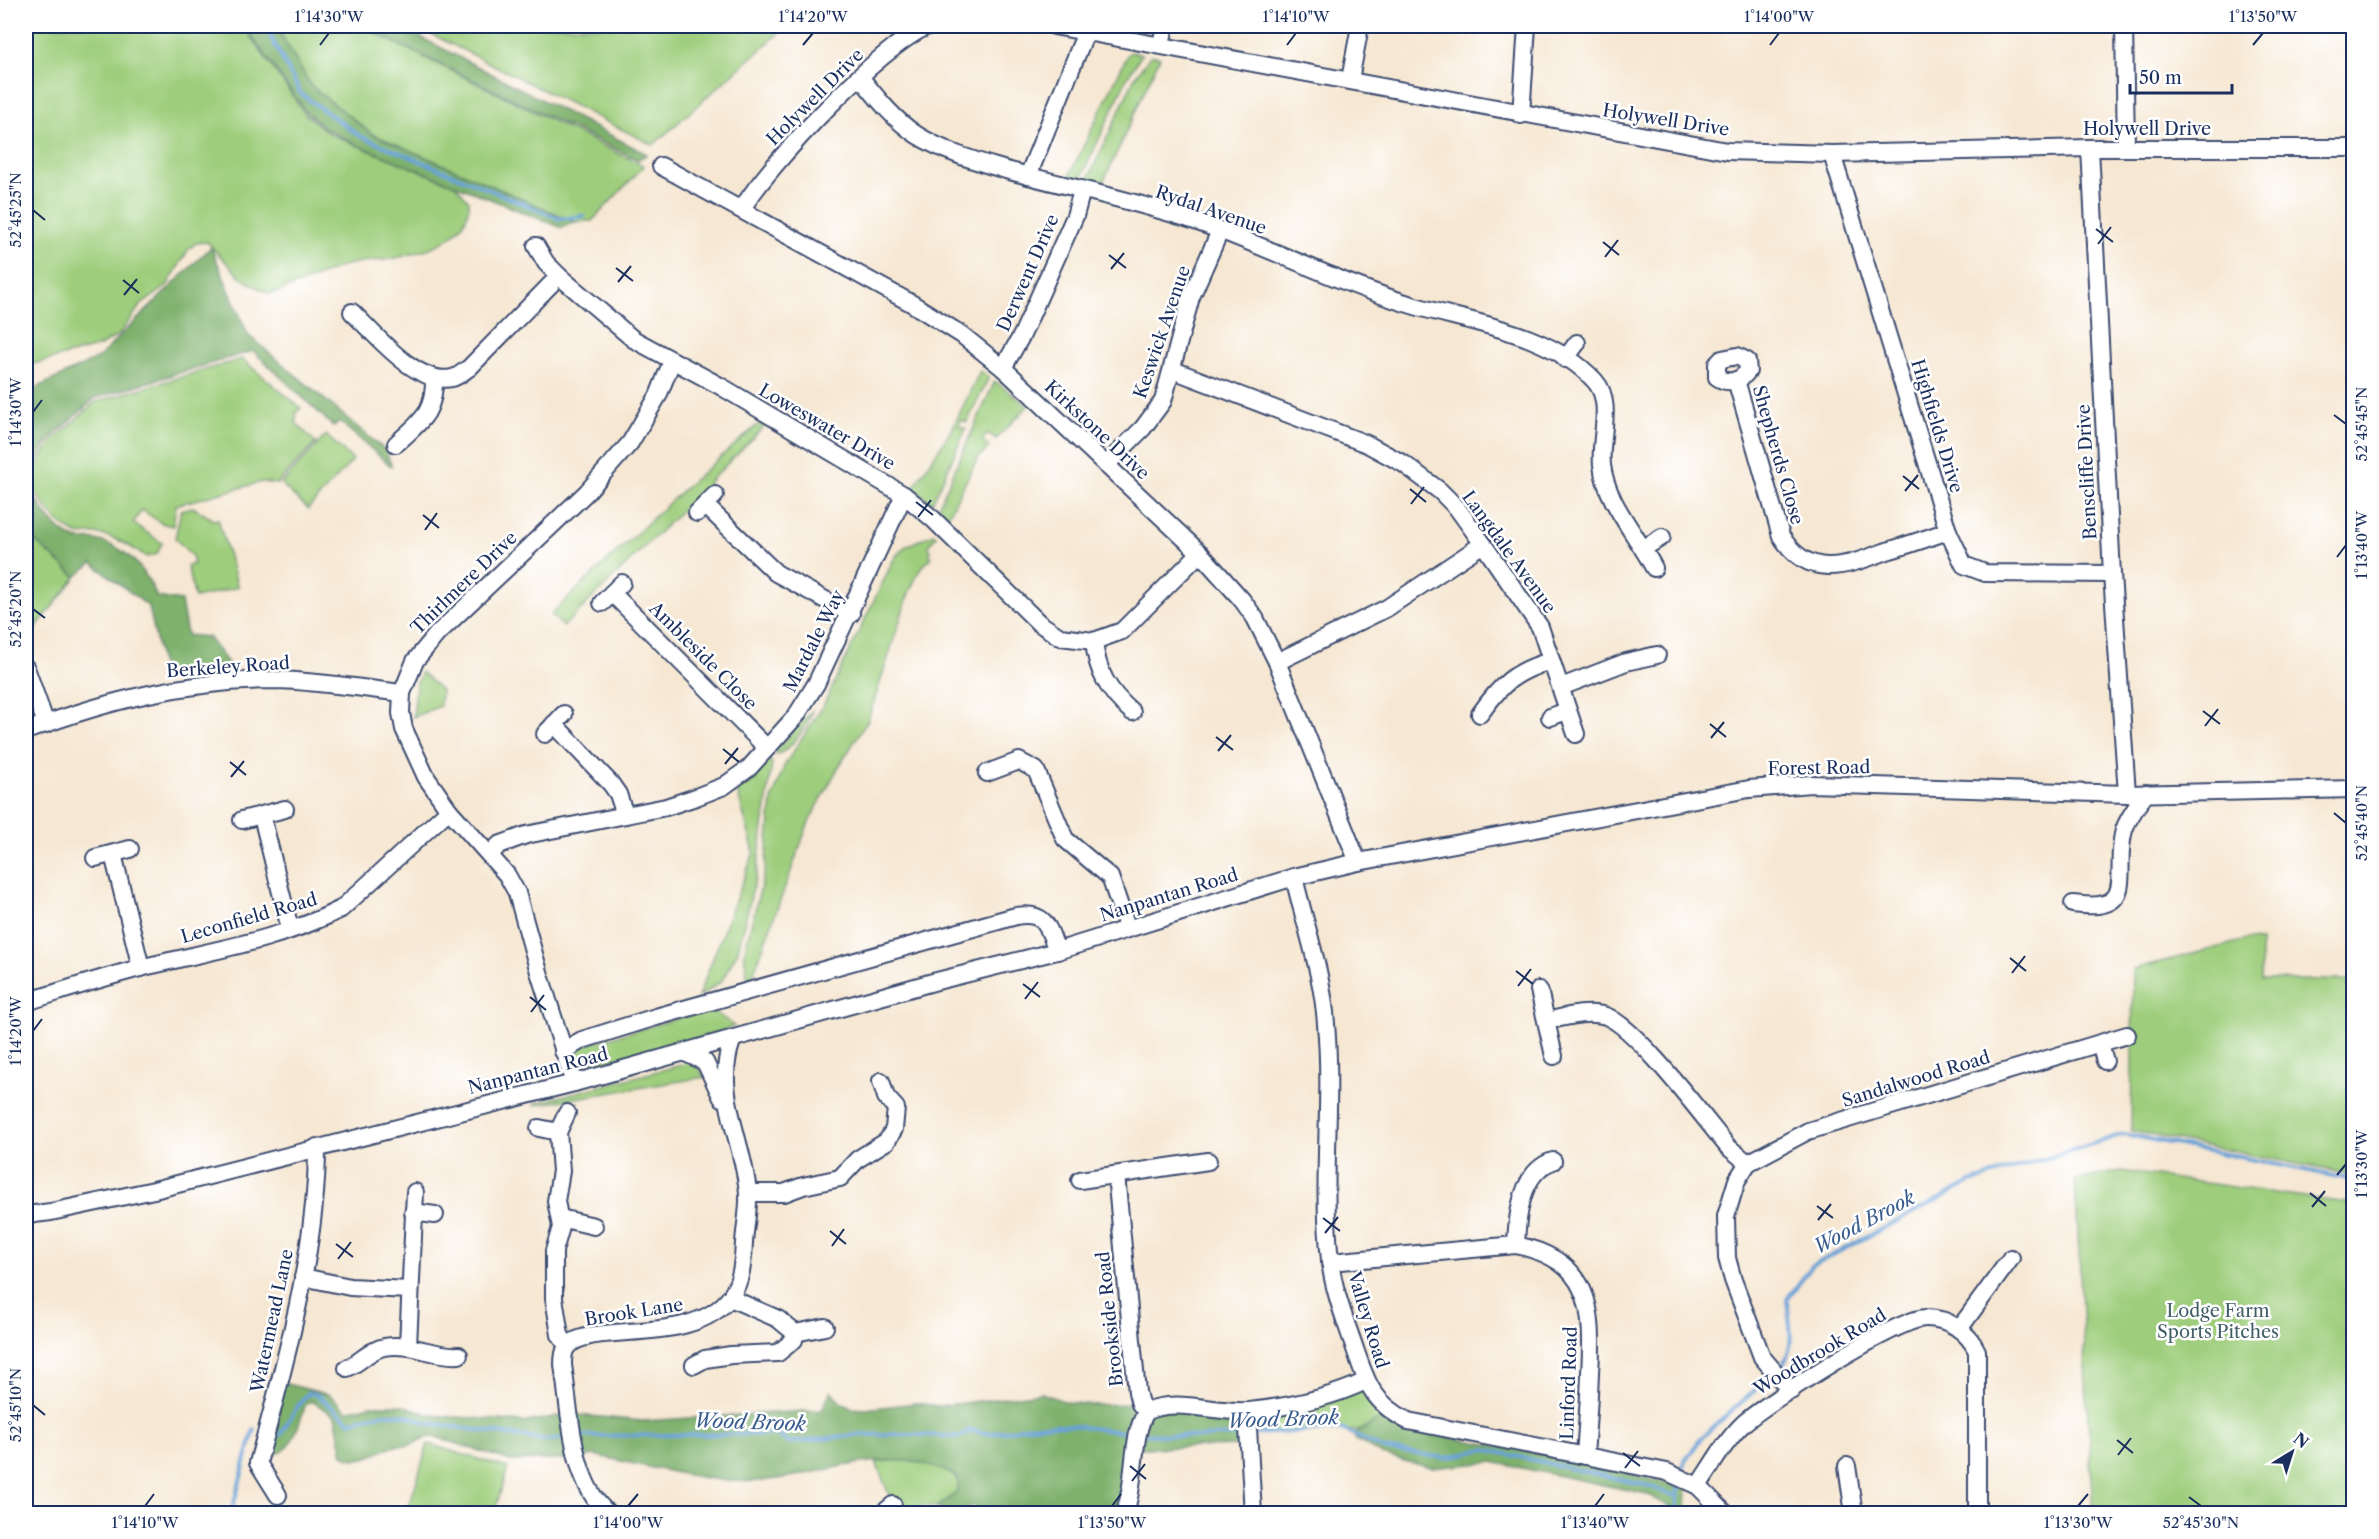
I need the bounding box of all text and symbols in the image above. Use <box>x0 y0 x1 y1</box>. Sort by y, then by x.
text: 1°14'30"W <box>295 7 364 26</box>
text: 1°14'20"W <box>778 7 848 26</box>
text: 1°14'10"W <box>1263 7 1330 26</box>
text: 1°14'00"W <box>1744 7 1815 26</box>
text: 1°13'50"W <box>2229 7 2298 26</box>
street label: Holywell Drive <box>762 44 868 150</box>
scale bar <box>2130 57 2232 95</box>
text: 50 m <box>2139 67 2182 89</box>
street label: Holywell Drive <box>1601 99 1731 141</box>
street label: Holywell Drive <box>2083 118 2211 140</box>
text: 52°45'25"N <box>6 172 25 248</box>
street label: Rydal Avenue <box>1153 181 1269 239</box>
street label: Derwent Drive <box>992 211 1064 335</box>
street label: Keswick Avenue <box>1129 263 1195 401</box>
street label: Highfields Drive <box>1906 356 1968 496</box>
street label: Kirkstone Drive <box>1040 376 1154 484</box>
text: 1°14'30"W <box>6 377 25 446</box>
street label: Loweswater Drive <box>755 379 899 475</box>
street label: Shepherds Close <box>1748 383 1808 527</box>
text: 52°45'45"N <box>2352 387 2371 461</box>
street label: Benscliffe Drive <box>2072 404 2102 540</box>
street label: Langdale Avenue <box>1457 487 1561 617</box>
text: 1°13'40"W <box>2352 510 2371 579</box>
street label: Thirlmere Drive <box>406 527 522 639</box>
text: 52°45'20"N <box>6 571 25 647</box>
street label: Mardale Way <box>779 585 850 696</box>
street label: Ambleside Close <box>644 597 762 715</box>
street label: Berkeley Road <box>165 652 291 682</box>
street label: Forest Road <box>1767 756 1871 780</box>
text: 52°45'40"N <box>2352 785 2371 861</box>
street label: Nanpantan Road <box>1097 863 1241 926</box>
street label: Leconfield Road <box>178 888 320 948</box>
text: 1°14'20"W <box>6 996 25 1066</box>
street label: Nanpantan Road <box>466 1043 610 1099</box>
street label: Sandalwood Road <box>1839 1046 1993 1112</box>
text: 1°13'30"W <box>2352 1129 2371 1198</box>
water label: Wood Brook <box>1809 1185 1920 1259</box>
street label: Watermead Lane <box>246 1247 298 1396</box>
street label: Brookside Road <box>1092 1250 1128 1388</box>
street label: Valley Road <box>1343 1268 1393 1371</box>
street label: Brook Lane <box>583 1293 685 1331</box>
park label: Lodge Farm Sports Pitches <box>2157 1300 2279 1343</box>
street label: Woodbrook Road <box>1749 1304 1890 1401</box>
street label: Linford Road <box>1556 1326 1582 1440</box>
text: 52°45'10"N <box>6 1368 25 1442</box>
water label: Wood Brook <box>1227 1405 1340 1433</box>
water label: Wood Brook <box>694 1408 807 1436</box>
north arrow <box>2262 1422 2322 1482</box>
text: N <box>2290 1428 2313 1452</box>
text: 1°14'10"W <box>112 1513 179 1532</box>
text: 1°14'00"W <box>593 1513 664 1532</box>
text: 1°13'50"W <box>1078 1513 1147 1532</box>
text: 1°13'40"W <box>1561 1513 1630 1532</box>
text: 1°13'30"W <box>2044 1513 2113 1532</box>
text: 52°45'30"N <box>2163 1513 2239 1532</box>

